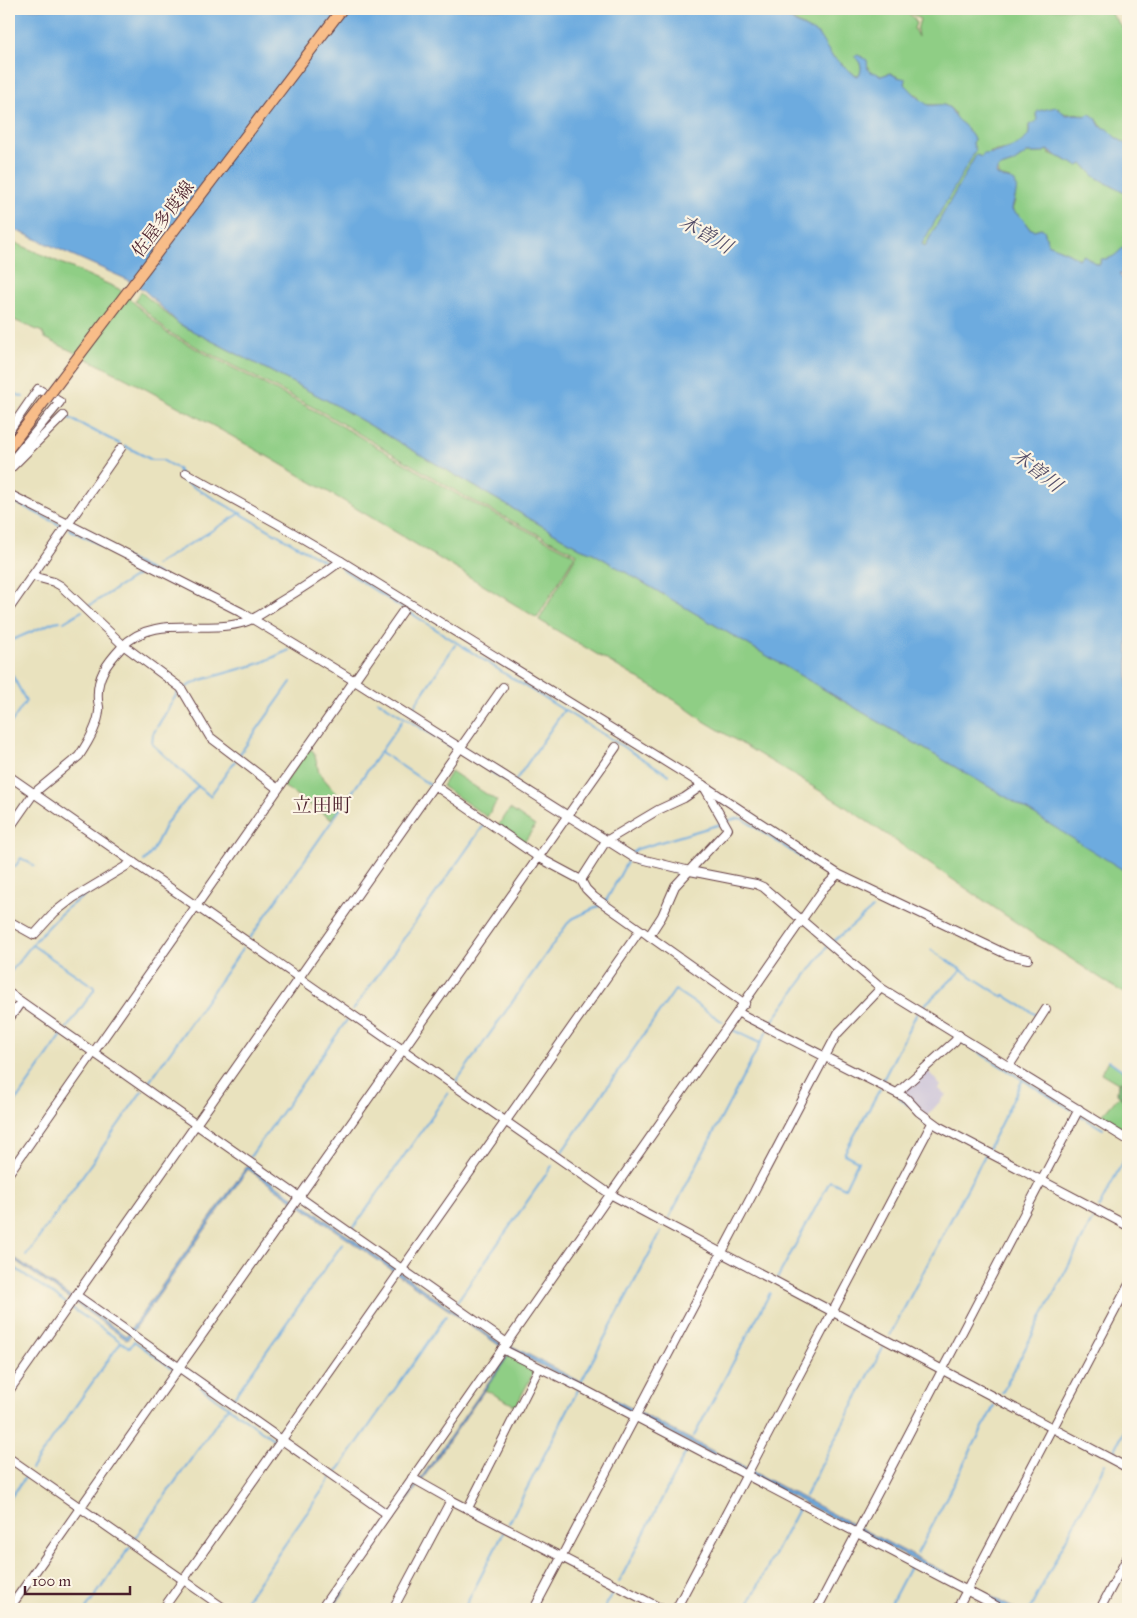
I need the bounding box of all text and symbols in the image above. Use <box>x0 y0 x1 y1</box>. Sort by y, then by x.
street label: 佐屋多度線 <box>127 176 199 262</box>
water label: 木曽川 <box>676 210 738 259</box>
water label: 木曽川 <box>1007 443 1068 498</box>
district label: 立田町 <box>292 793 352 817</box>
scale bar <box>25 1563 130 1595</box>
text: 100 m <box>32 1572 72 1590</box>

